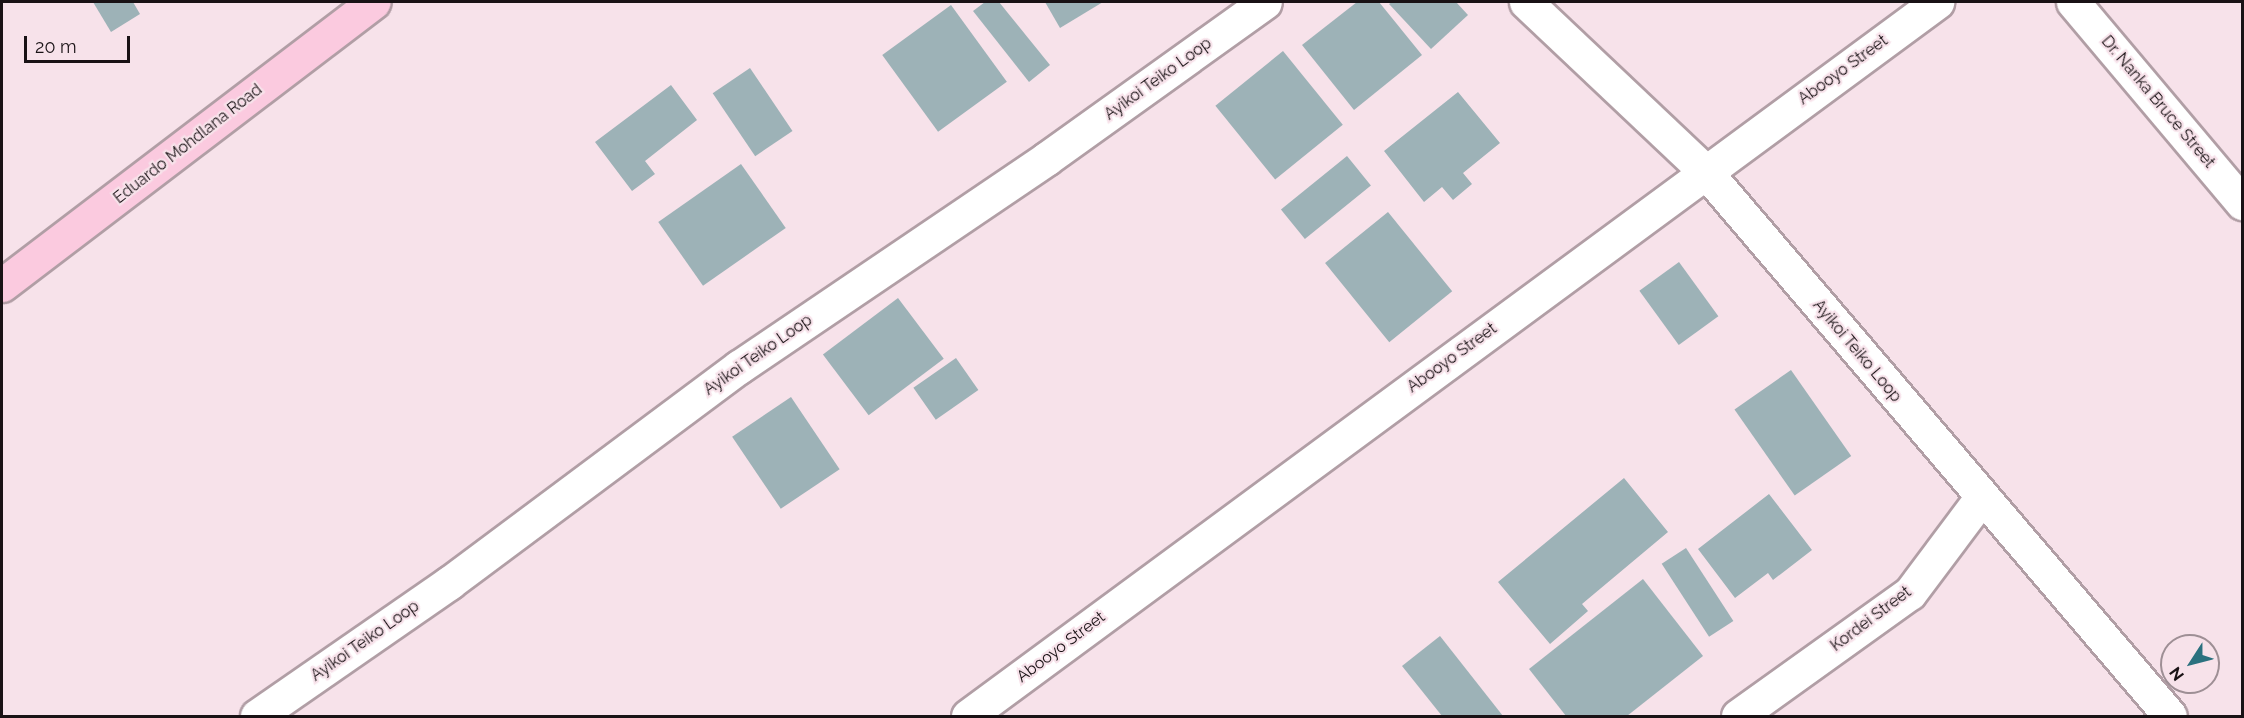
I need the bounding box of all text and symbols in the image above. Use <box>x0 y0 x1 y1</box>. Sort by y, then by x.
scale bar <box>27 24 134 62</box>
street label: Abooyo Street <box>1795 31 1891 109</box>
street label: Dr. Nanka Bruce Street <box>2097 32 2219 172</box>
street label: Ayikoi Teiko Loop <box>1101 34 1215 124</box>
text: 20 m <box>35 36 77 57</box>
street label: Eduardo Mohdlana Road <box>110 80 266 208</box>
street label: Ayikoi Teiko Loop <box>1808 296 1906 406</box>
street label: Ayikoi Teiko Loop <box>700 310 816 400</box>
street label: Abooyo Street <box>1404 319 1500 397</box>
street label: Kordei Street <box>1827 582 1915 656</box>
street label: Ayikoi Teiko Loop <box>307 596 423 686</box>
street label: Abooyo Street <box>1013 608 1109 686</box>
north arrow <box>2160 634 2220 694</box>
text: N <box>2165 663 2188 684</box>

